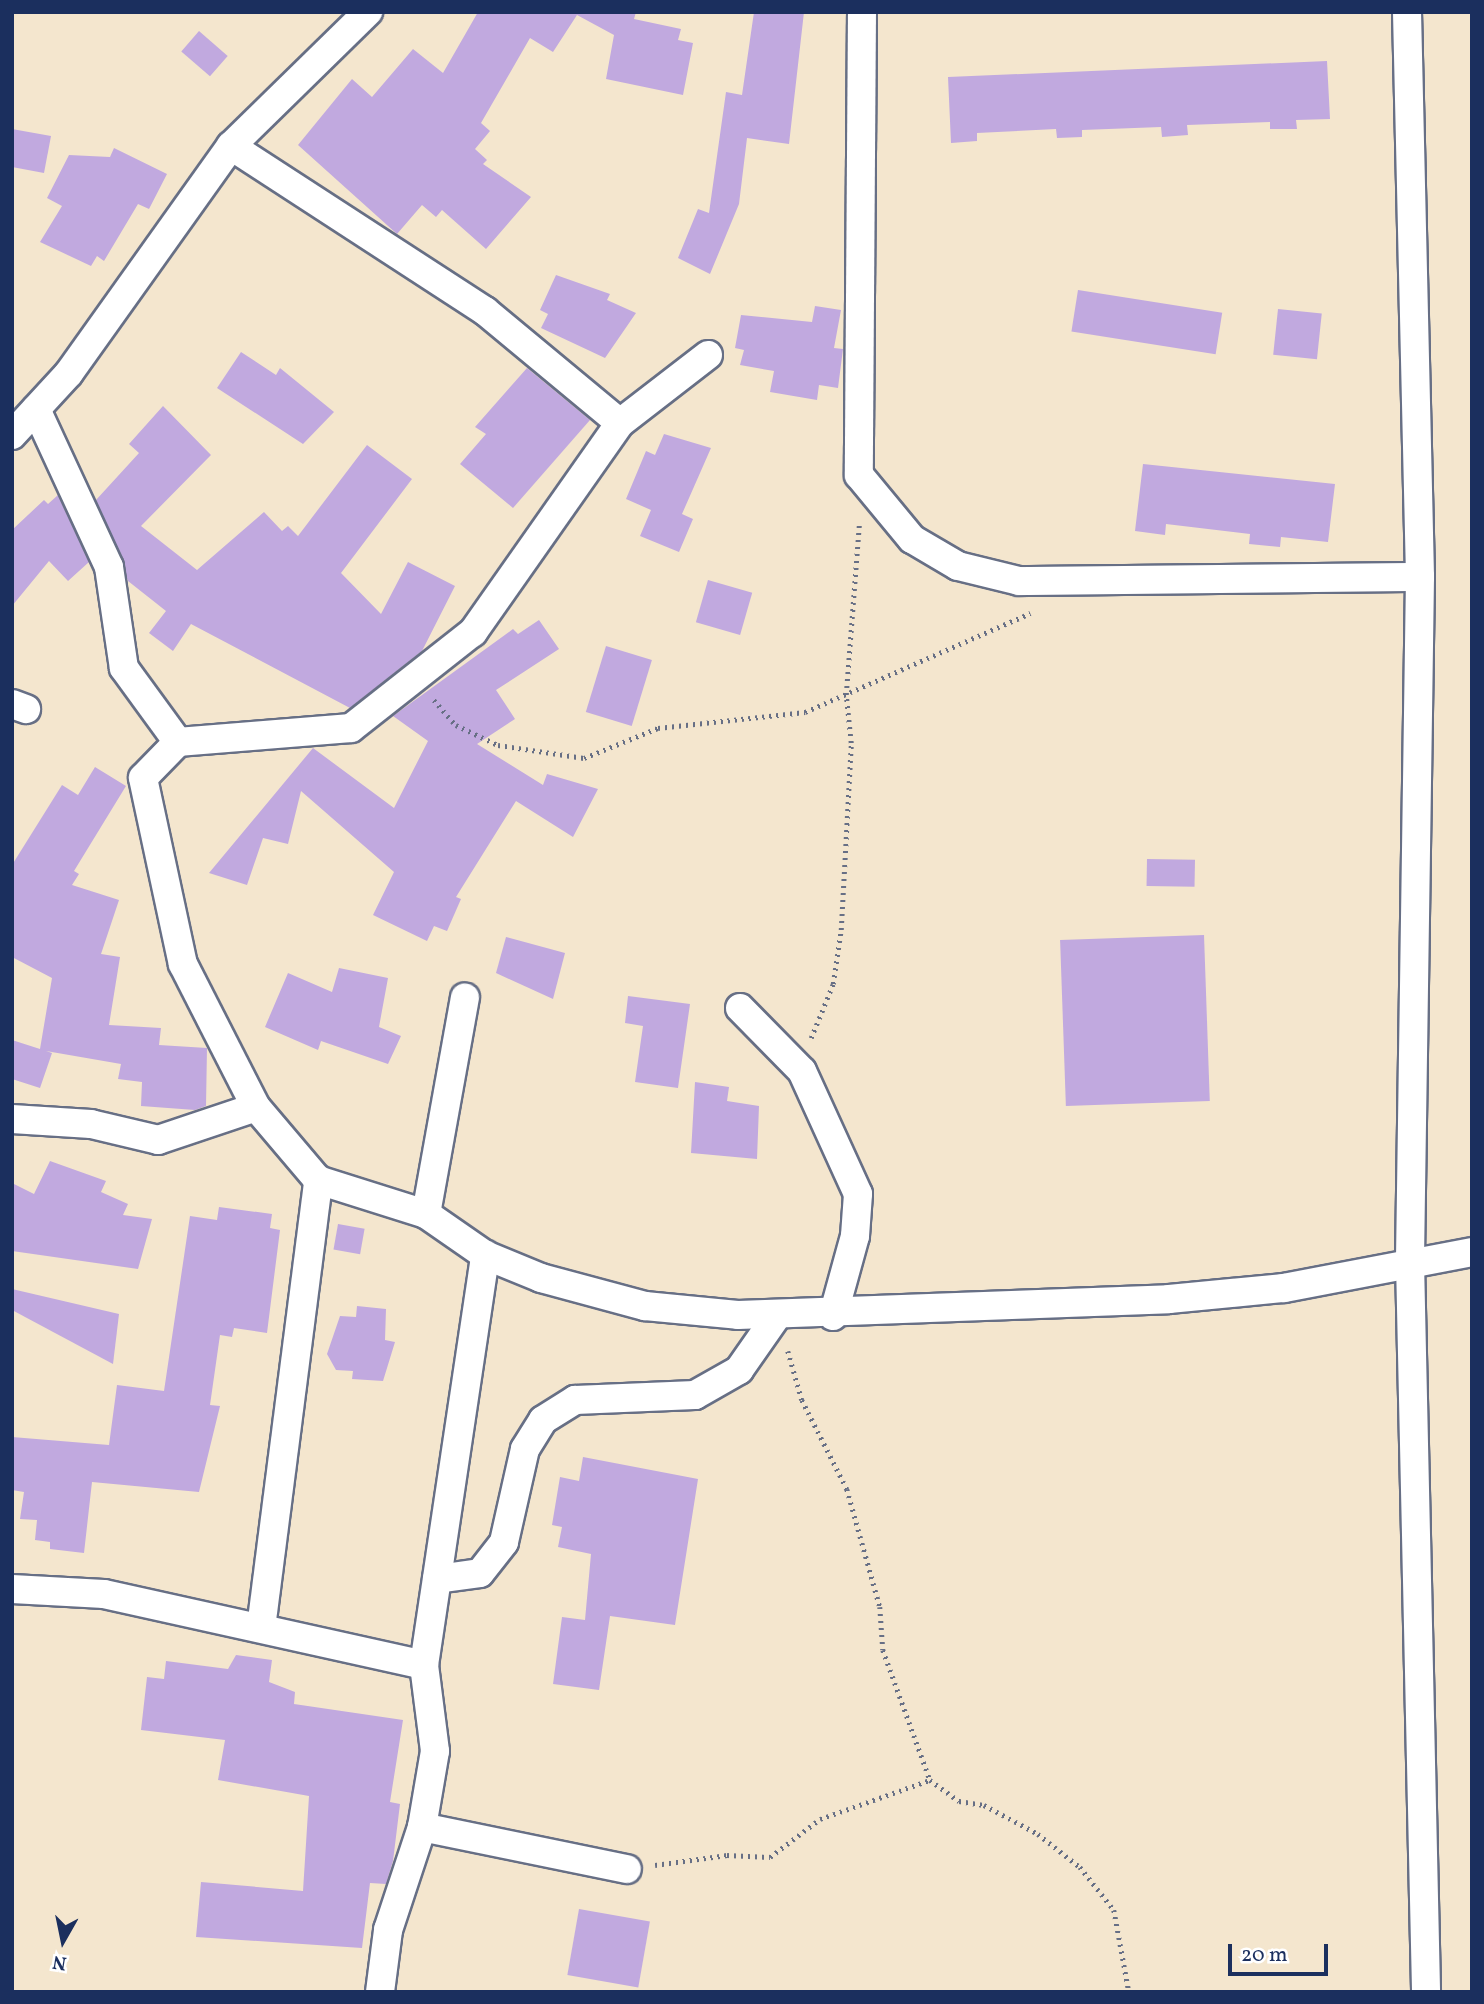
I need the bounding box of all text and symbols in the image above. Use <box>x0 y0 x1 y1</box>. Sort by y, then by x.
north arrow <box>28 1906 98 1976</box>
scale bar <box>1232 1930 1332 1974</box>
text: 20 m <box>1241 1941 1287 1970</box>
text: N <box>51 1948 69 1976</box>

